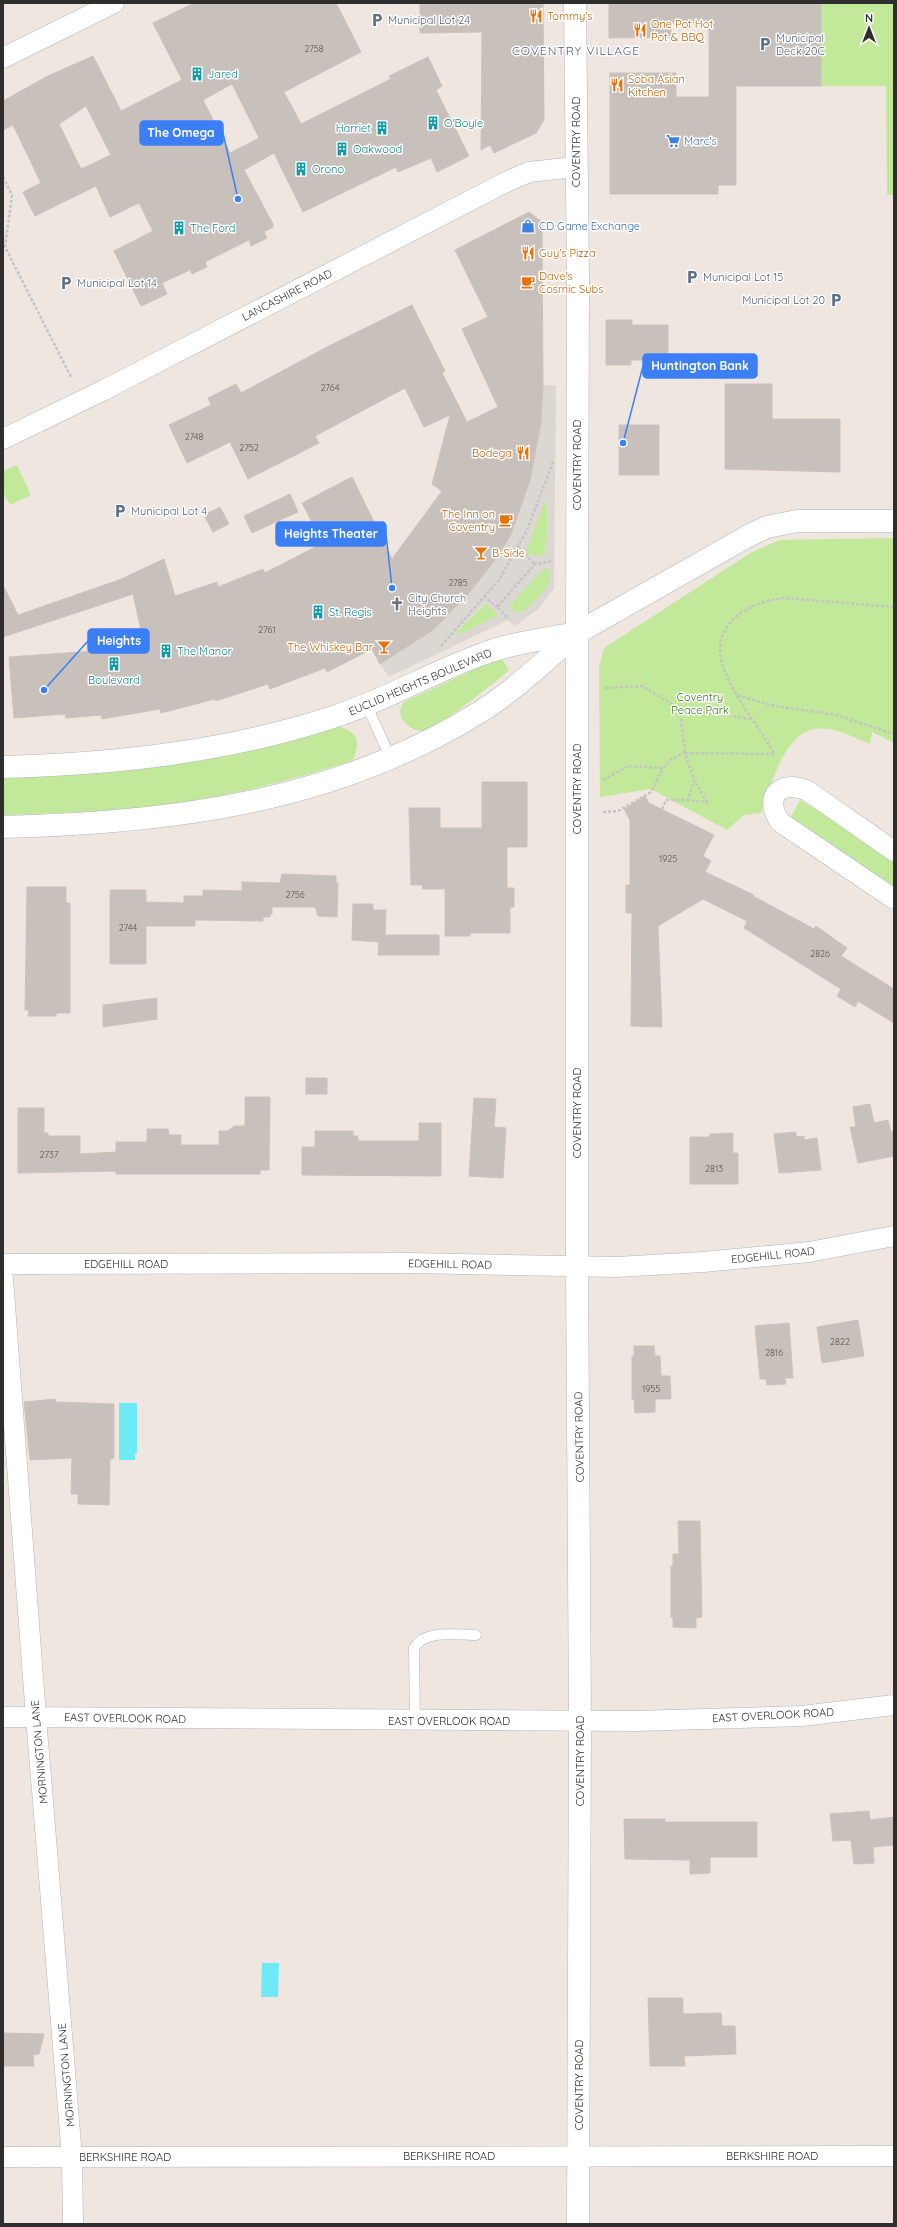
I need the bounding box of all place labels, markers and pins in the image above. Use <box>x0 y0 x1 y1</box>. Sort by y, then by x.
restaurant icon: Tommy's <box>528 8 544 24</box>
place label: Tommy's <box>547 9 593 23</box>
parking icon: Municipal Lot 24 <box>369 12 385 28</box>
place label: Municipal Lot 24 <box>388 13 470 27</box>
place label: One Pot Hot Pot & BBQ <box>651 17 713 44</box>
restaurant icon: One Pot Hot Pot & BBQ <box>632 22 648 38</box>
place label: Municipal Deck 20C <box>776 31 825 58</box>
parking icon: Municipal Deck 20C <box>757 36 773 52</box>
building icon: Jared <box>189 66 205 82</box>
place label: Jared <box>208 67 238 81</box>
place label: Soba Asian Kitchen <box>628 72 685 99</box>
restaurant icon: Soba Asian Kitchen <box>609 77 625 93</box>
building icon: O'Boyle <box>425 115 441 131</box>
place label: O'Boyle <box>444 116 483 130</box>
building icon: Harriet <box>374 120 390 136</box>
callout: The Omega <box>140 121 223 145</box>
place label: Harriet <box>336 121 371 135</box>
supermarket icon: Marc's <box>665 133 681 149</box>
place label: Marc's <box>684 134 717 148</box>
building icon: Oakwood <box>334 141 350 157</box>
place label: Oakwood <box>353 142 402 156</box>
building icon: Orono <box>293 161 309 177</box>
place label: Orono <box>312 162 344 176</box>
shop icon: CD Game Exchange <box>520 218 536 234</box>
place label: CD Game Exchange <box>539 219 640 233</box>
building icon: The Ford <box>171 220 187 236</box>
place label: The Ford <box>190 221 235 235</box>
restaurant icon: Guy's Pizza <box>520 245 536 261</box>
place label: Guy's Pizza <box>539 246 596 260</box>
place label: Dave's Cosmic Subs <box>539 269 603 296</box>
parking icon: Municipal Lot 15 <box>684 269 700 285</box>
place label: Municipal Lot 15 <box>703 270 783 284</box>
cafe icon: Dave's Cosmic Subs <box>520 274 536 290</box>
parking icon: Municipal Lot 14 <box>58 275 74 291</box>
place label: Municipal Lot 14 <box>77 276 157 290</box>
parking icon: Municipal Lot 20 <box>828 292 844 308</box>
place label: Municipal Lot 20 <box>742 293 825 307</box>
callout: Huntington Bank <box>643 354 757 378</box>
restaurant icon: Bodega <box>515 445 531 461</box>
place label: Bodega <box>472 446 512 460</box>
parking icon: Municipal Lot 4 <box>112 503 128 519</box>
place label: Municipal Lot 4 <box>131 504 207 518</box>
place label: The Inn on Coventry <box>441 507 495 534</box>
cafe icon: The Inn on Coventry <box>498 512 514 528</box>
callout: Heights Theater <box>276 522 386 546</box>
bar icon: B-Side <box>473 545 489 561</box>
place label: B-Side <box>492 546 525 560</box>
place label: City Church Heights <box>408 591 466 618</box>
church icon: City Church Heights <box>389 596 405 612</box>
building icon: St. Regis <box>310 604 326 620</box>
place label: St. Regis <box>329 605 372 619</box>
callout: Heights <box>88 629 149 653</box>
bar icon: The Whiskey Bar <box>376 639 392 655</box>
place label: The Whiskey Bar <box>287 640 374 654</box>
building icon: The Manor <box>158 643 174 659</box>
place label: The Manor <box>177 644 233 658</box>
building icon: Boulevard <box>106 656 122 672</box>
place label: Boulevard <box>88 673 140 687</box>

